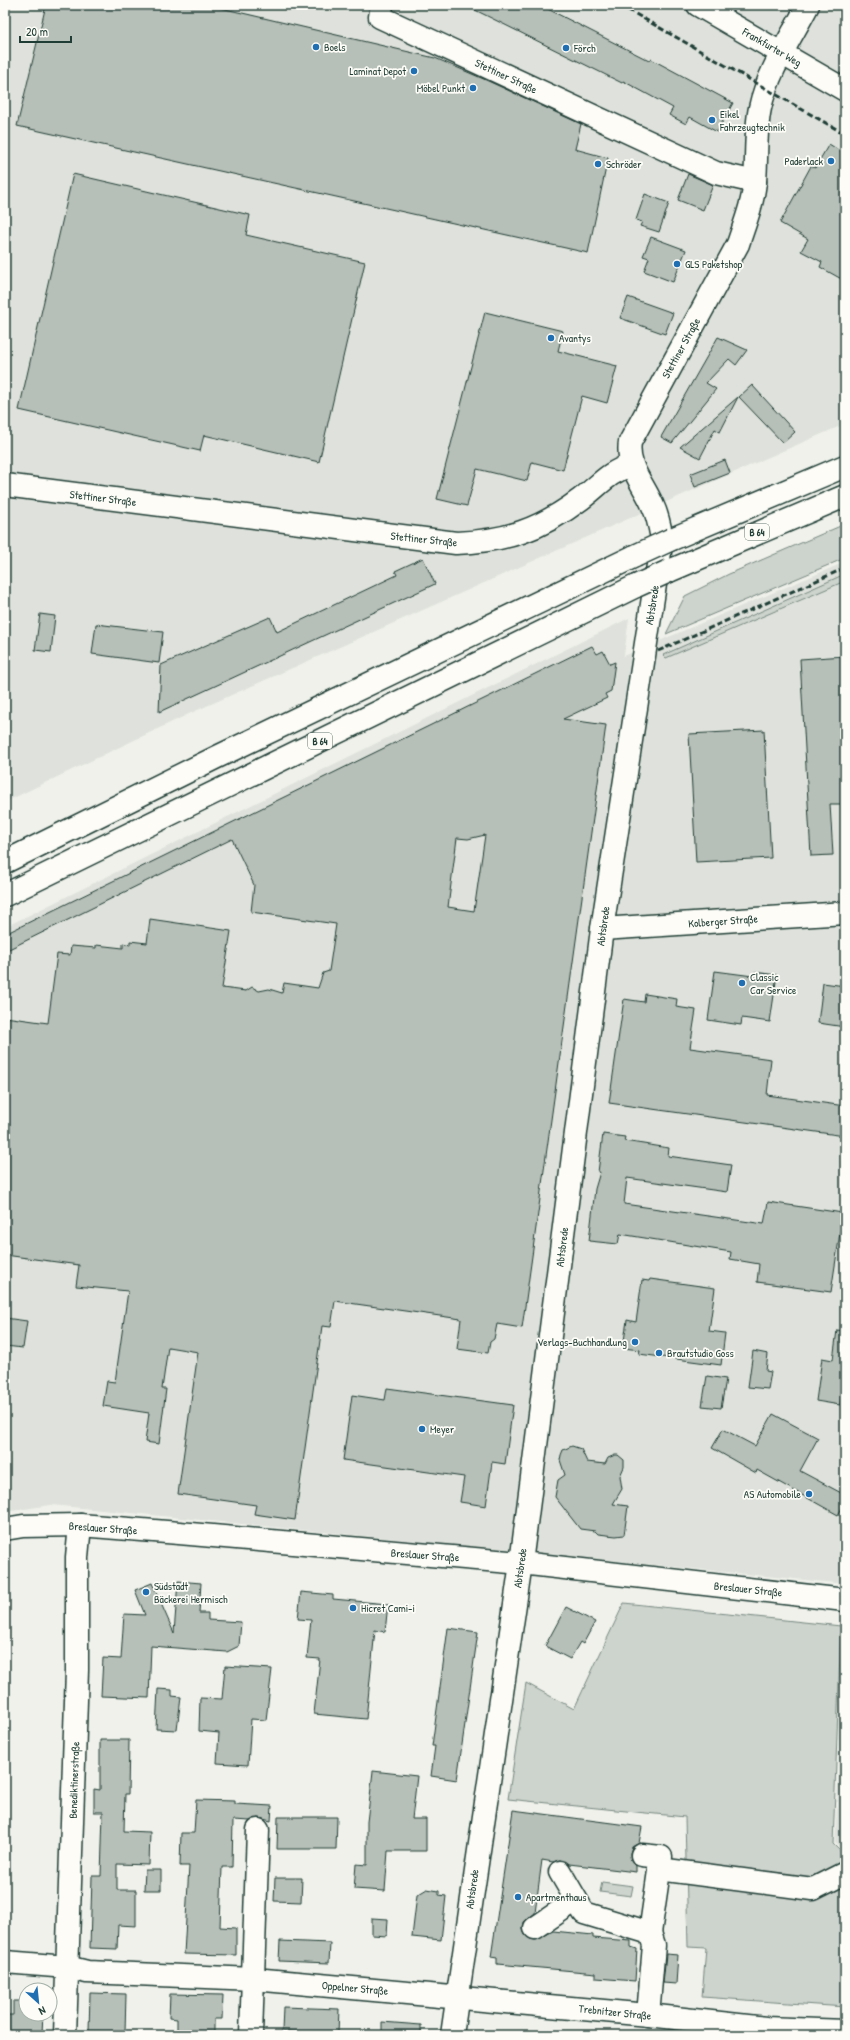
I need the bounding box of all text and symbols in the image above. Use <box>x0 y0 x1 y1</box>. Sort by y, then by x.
scale bar <box>20 18 71 44</box>
text: 20 m <box>26 23 48 40</box>
street label: Frankfurter Weg <box>739 24 804 70</box>
place label: Boels <box>324 40 346 54</box>
place label: Förch <box>573 41 596 55</box>
marker: Boels <box>311 42 321 52</box>
marker: Förch <box>561 43 571 53</box>
street label: Stettiner Straße <box>473 56 540 97</box>
place label: Laminat Depot <box>350 64 406 78</box>
marker: Laminat Depot <box>409 66 419 76</box>
place label: Möbel Punkt <box>417 81 465 95</box>
marker: Möbel Punkt <box>468 83 478 93</box>
place label: Eikel Fahrzeugtechnik <box>719 107 785 134</box>
marker: Eikel Fahrzeugtechnik <box>707 115 717 125</box>
place label: Paderlack <box>784 154 823 168</box>
marker: Paderlack <box>826 156 836 166</box>
place label: Schröder <box>606 157 642 171</box>
marker: Schröder <box>593 159 603 169</box>
place label: GLS Paketshop <box>685 257 743 271</box>
marker: GLS Paketshop <box>672 259 682 269</box>
street label: Stettiner Straße <box>659 315 704 381</box>
place label: Avantys <box>559 331 591 345</box>
marker: Avantys <box>546 333 556 343</box>
street label: Stettiner Straße <box>69 487 138 509</box>
road number: B 64 <box>745 524 769 540</box>
street label: Stettiner Straße <box>390 529 459 550</box>
street label: Abtsbrede <box>642 584 662 626</box>
road number: B 64 <box>308 733 332 749</box>
street label: Abtsbrede <box>593 905 613 947</box>
street label: Kolberger Straße <box>688 912 759 930</box>
place label: Classic Car Service <box>750 970 797 997</box>
marker: Classic Car Service <box>737 978 747 988</box>
street label: Abtsbrede <box>553 1226 571 1268</box>
place label: Verlags-Buchhandlung <box>537 1335 627 1349</box>
marker: Verlags-Buchhandlung <box>630 1337 640 1347</box>
place label: Brautstudio Goss <box>667 1346 734 1360</box>
marker: Brautstudio Goss <box>654 1348 664 1358</box>
place label: Meyer <box>430 1422 455 1436</box>
marker: Meyer <box>417 1424 427 1434</box>
place label: AS Automobile <box>744 1487 802 1501</box>
marker: AS Automobile <box>804 1489 814 1499</box>
street label: Breslauer Straße <box>68 1519 138 1537</box>
street label: Breslauer Straße <box>390 1546 460 1564</box>
street label: Abtsbrede <box>510 1547 530 1589</box>
street label: Breslauer Straße <box>713 1578 784 1600</box>
place label: Südstadt Bäckerei Hermisch <box>154 1579 228 1606</box>
marker: Südstadt Bäckerei Hermisch <box>141 1587 151 1597</box>
place label: Hicret Cami-i <box>361 1601 415 1615</box>
marker: Hicret Cami-i <box>348 1603 358 1613</box>
street label: Benediktinerstraße <box>66 1741 82 1819</box>
street label: Abtsbrede <box>462 1868 482 1910</box>
place label: Apartmenthaus <box>526 1890 587 1904</box>
marker: Apartmenthaus <box>513 1892 523 1902</box>
street label: Oppelner Straße <box>321 1978 389 1998</box>
north arrow <box>18 1982 58 2022</box>
street label: Trebnitzer Straße <box>578 2001 653 2023</box>
text: N <box>37 2003 48 2019</box>

